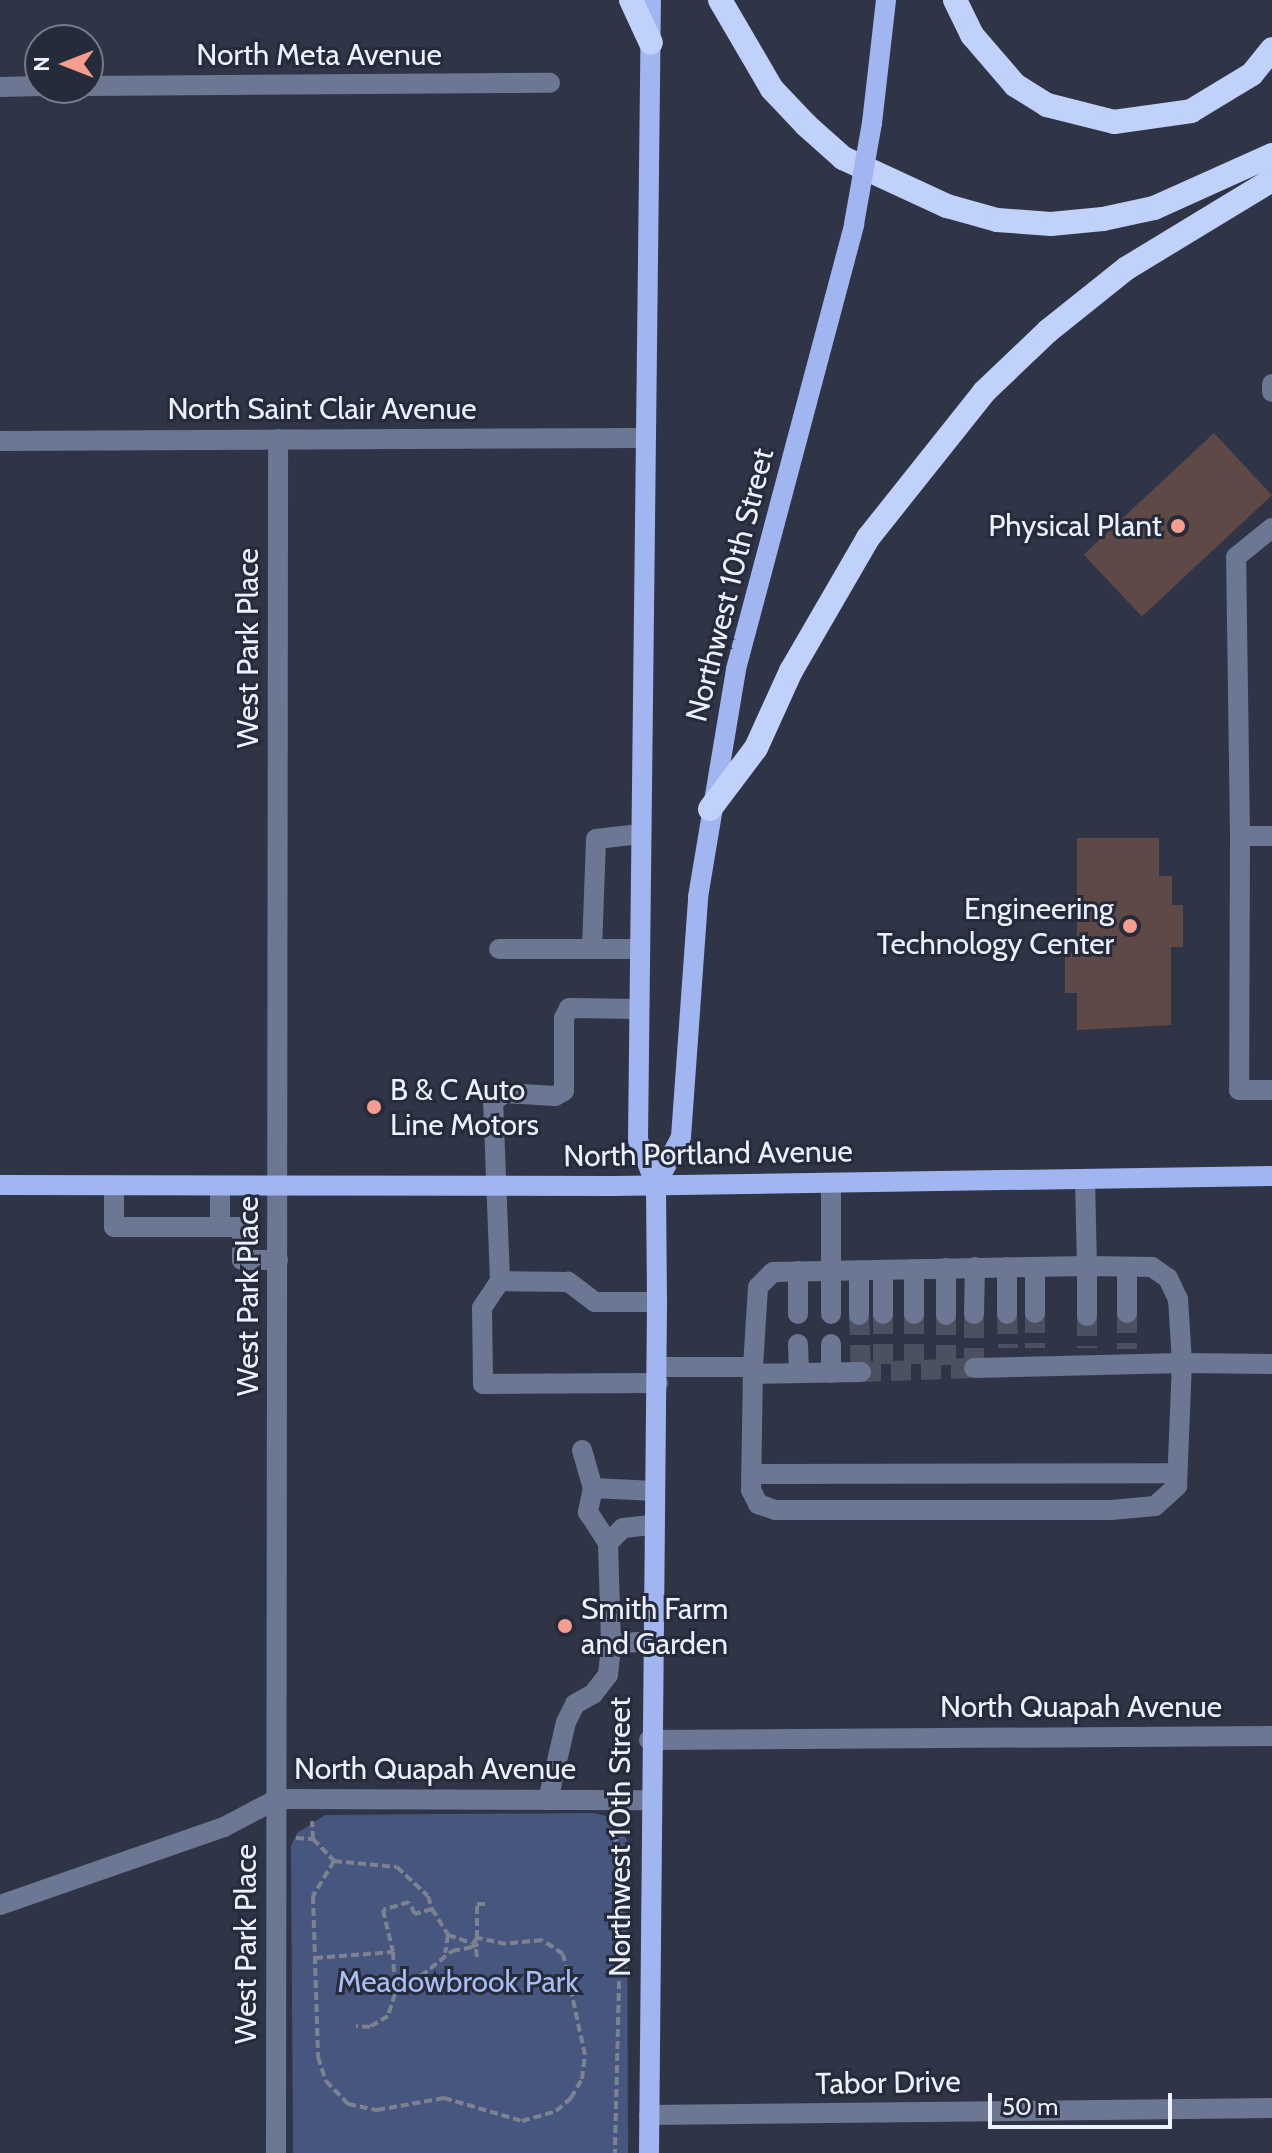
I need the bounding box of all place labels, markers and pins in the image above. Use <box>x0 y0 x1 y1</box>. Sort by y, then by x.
place label: Physical Plant <box>988 508 1162 544</box>
marker: Physical Plant <box>1169 517 1187 535</box>
place label: Engineering Technology Center <box>877 891 1114 962</box>
marker: Engineering Technology Center <box>1121 917 1139 935</box>
place label: B & C Auto Line Motors <box>390 1072 539 1142</box>
marker: B & C Auto Line Motors <box>365 1098 383 1116</box>
place label: Smith Farm and Garden <box>581 1591 728 1662</box>
marker: Smith Farm and Garden <box>556 1617 574 1635</box>

